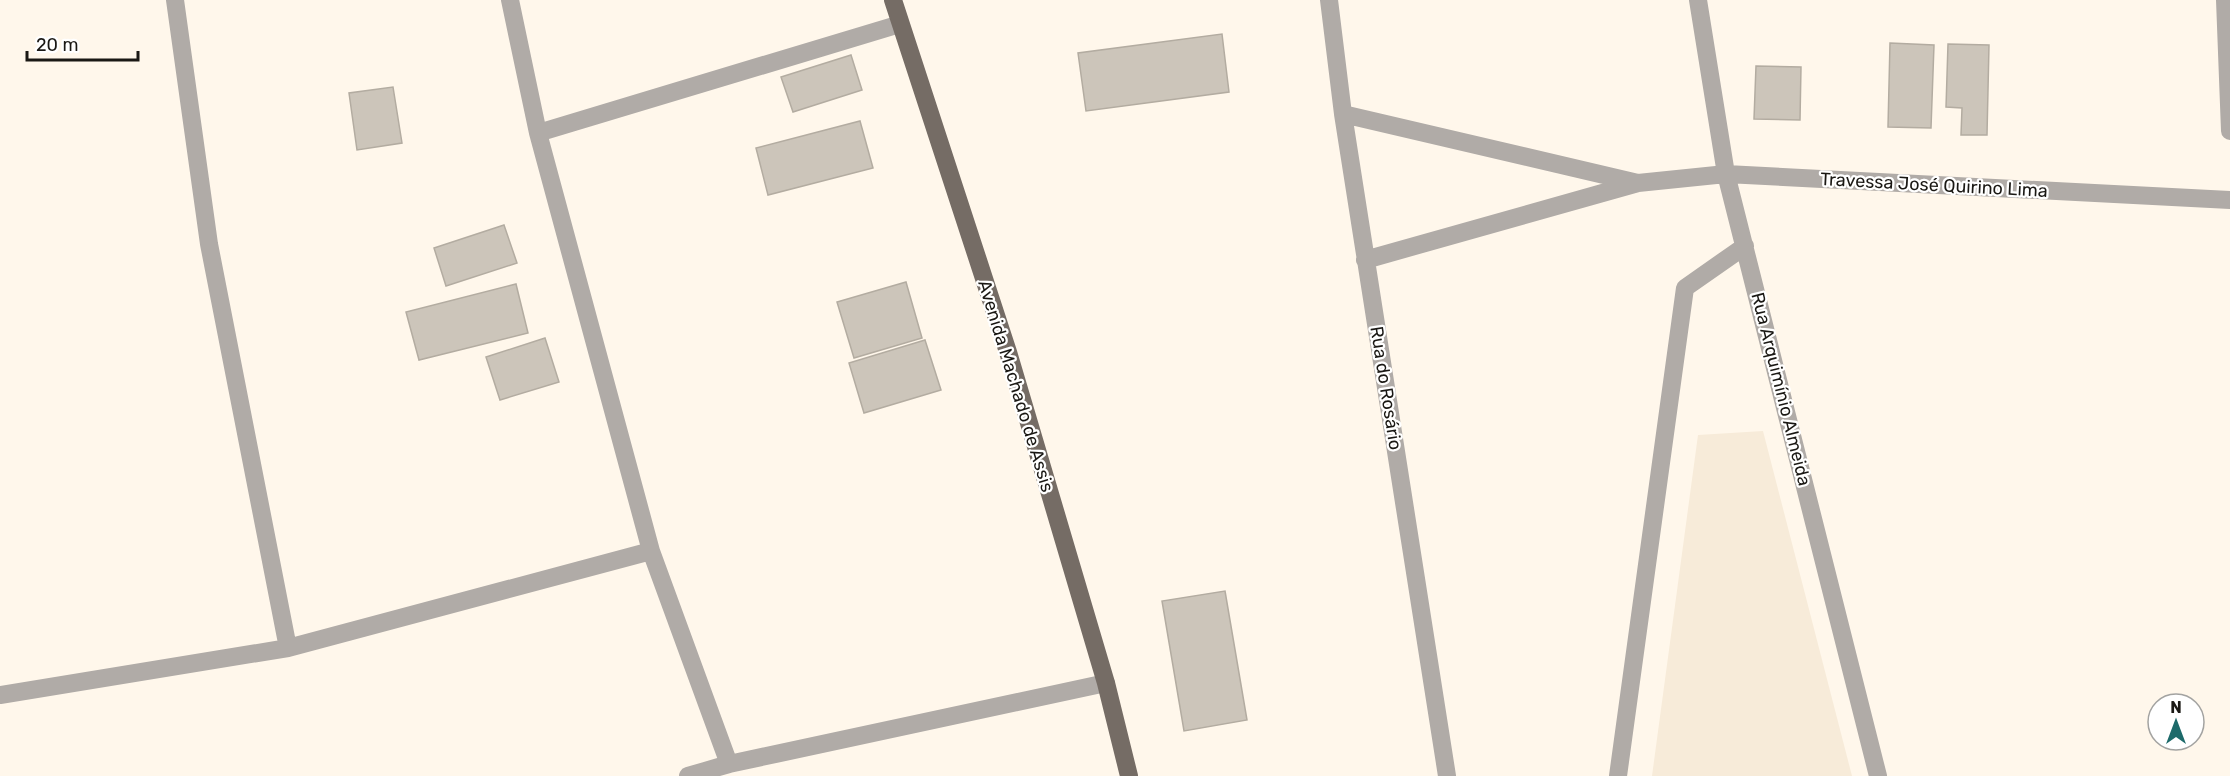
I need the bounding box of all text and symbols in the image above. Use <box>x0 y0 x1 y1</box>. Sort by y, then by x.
scale bar <box>27 24 138 62</box>
text: 20 m <box>36 34 78 56</box>
street label: Travessa José Quirino Lima <box>1820 168 2048 202</box>
street label: Avenida Machado de Assis <box>973 277 1059 495</box>
street label: Rua Arquimínio Almeida <box>1746 290 1816 488</box>
street label: Rua do Rosário <box>1365 325 1407 451</box>
north arrow <box>2146 692 2206 752</box>
text: N <box>2170 698 2182 717</box>

